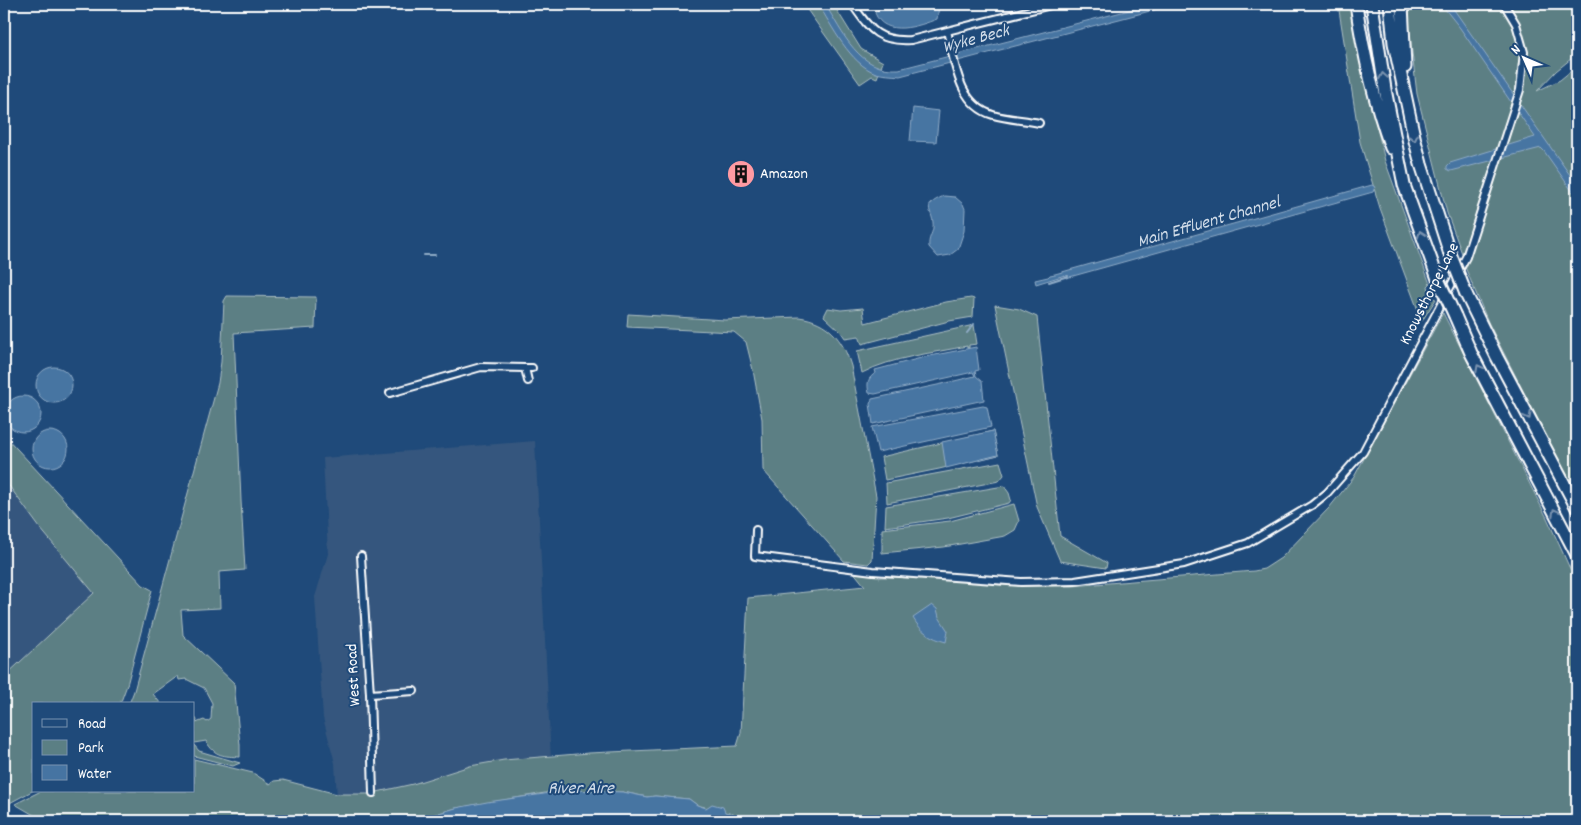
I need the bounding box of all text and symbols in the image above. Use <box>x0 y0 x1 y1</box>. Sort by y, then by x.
water label: Wyke Beck <box>940 19 1014 61</box>
north arrow <box>1498 32 1548 82</box>
text: N <box>1507 41 1526 60</box>
one-way arrow <box>1378 72 1389 80</box>
one-way arrow <box>1408 133 1419 142</box>
building icon: Amazon <box>726 159 756 189</box>
place label: Amazon <box>760 163 808 186</box>
water label: Main Effluent Channel <box>1135 190 1285 255</box>
one-way arrow <box>1417 230 1427 239</box>
street label: Knowsthorpe Lane <box>1394 239 1466 349</box>
one-way arrow <box>1475 364 1485 373</box>
one-way arrow <box>1522 410 1532 419</box>
one-way arrow <box>1551 508 1561 517</box>
street label: West Road <box>341 643 367 707</box>
legend <box>32 702 195 792</box>
text: Road <box>78 714 106 736</box>
text: Park <box>78 738 104 760</box>
text: Water <box>78 764 112 786</box>
water label: River Aire <box>548 777 615 802</box>

